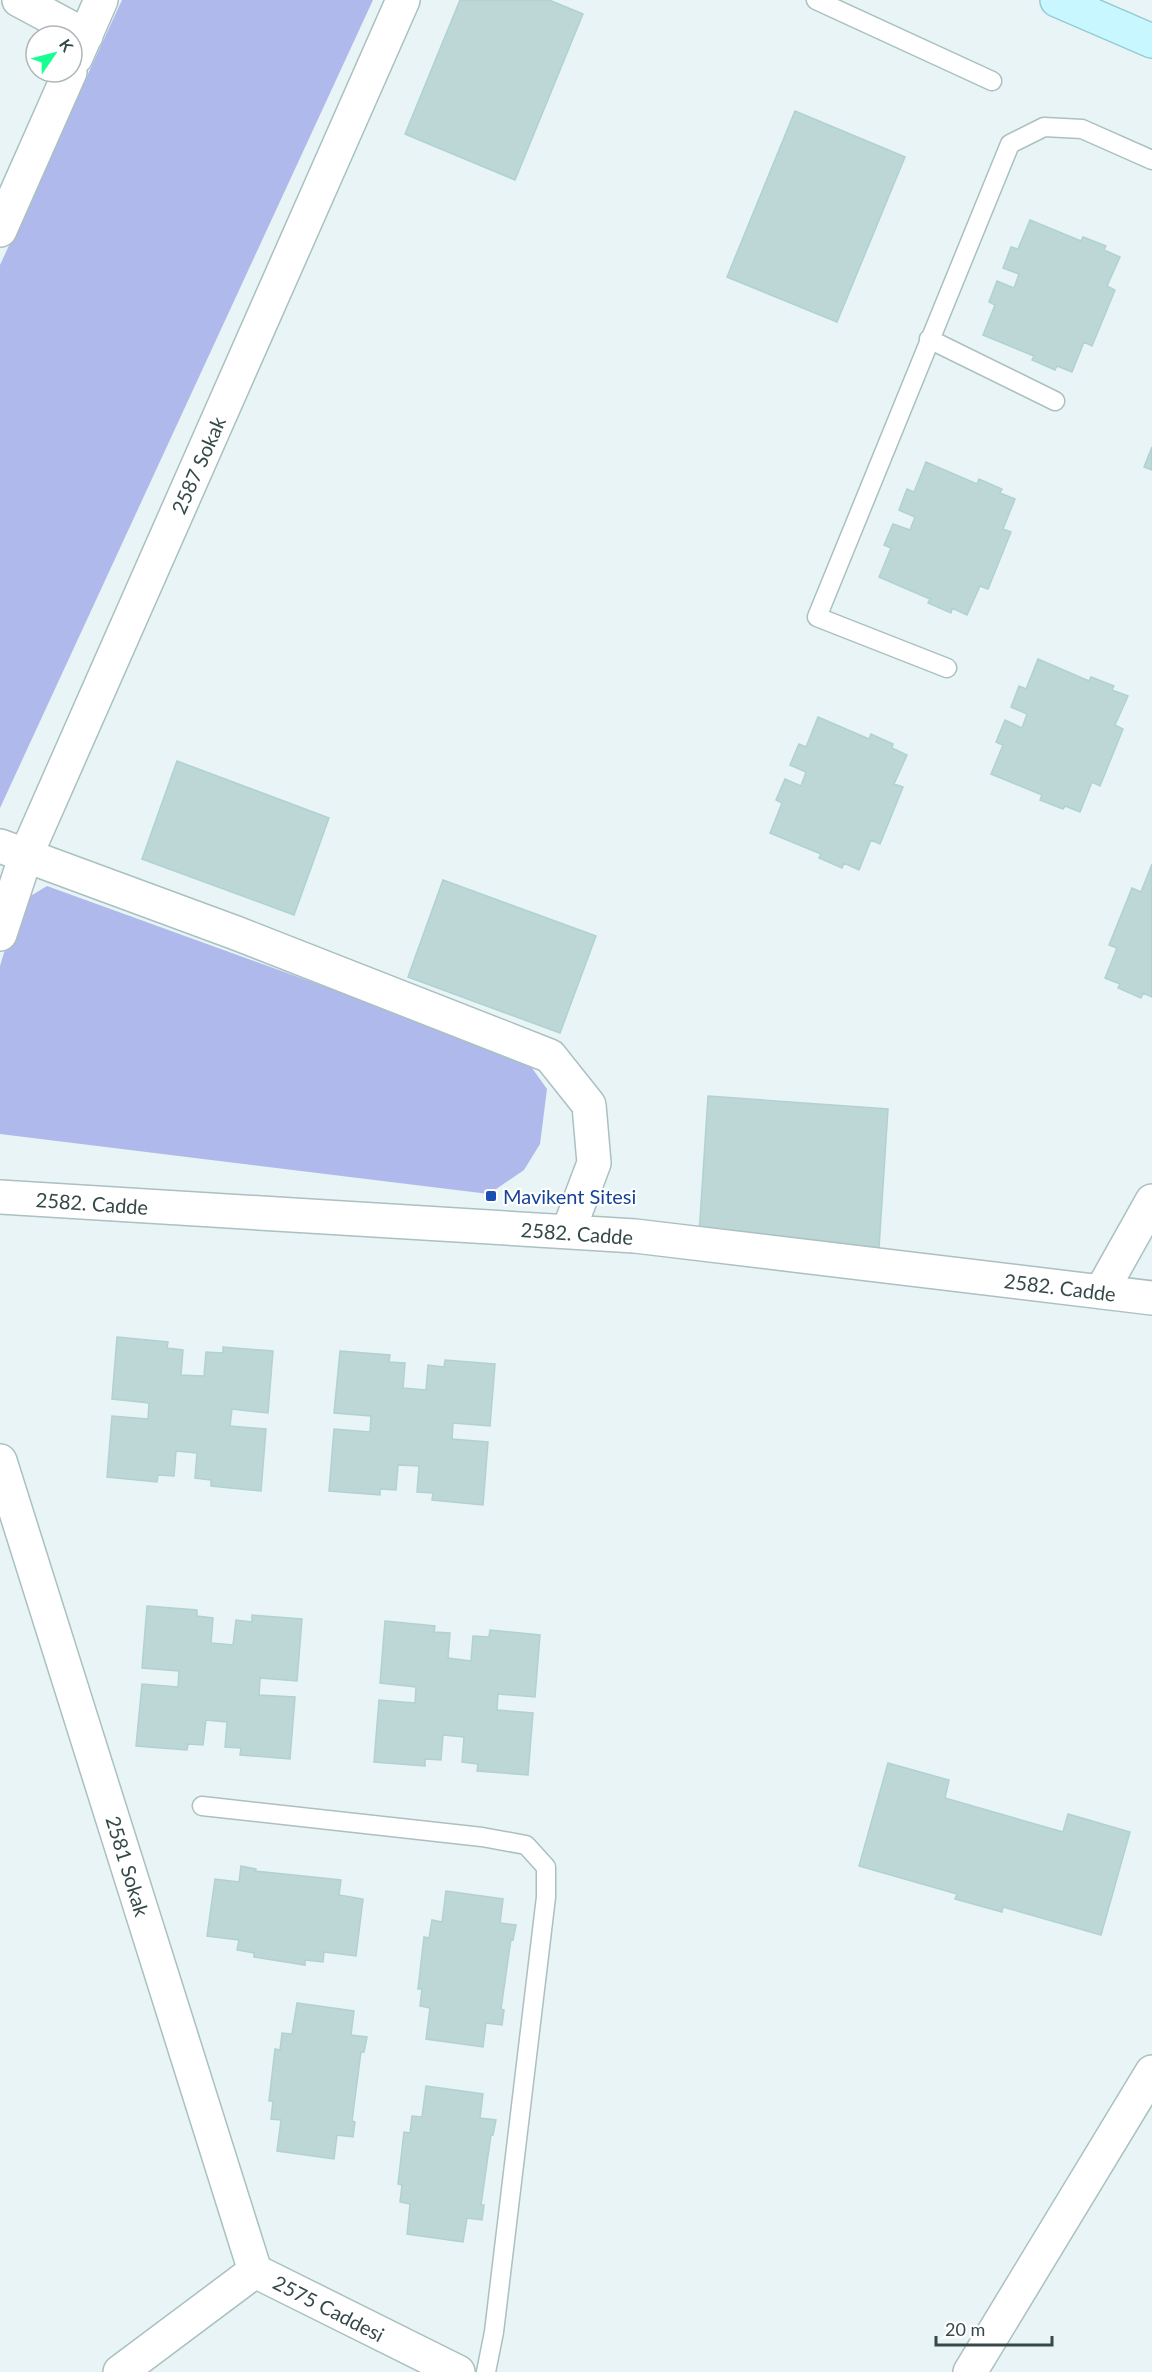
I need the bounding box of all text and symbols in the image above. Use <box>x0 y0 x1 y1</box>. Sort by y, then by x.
north arrow <box>24 24 84 84</box>
text: K <box>56 35 78 56</box>
street label: 2587 Sokak <box>166 412 230 517</box>
place label: Mavikent Sitesi <box>503 1184 636 1208</box>
street label: 2582. Cadde <box>35 1187 149 1219</box>
marker: Mavikent Sitesi <box>484 1189 498 1203</box>
street label: 2582. Cadde <box>520 1217 634 1249</box>
street label: 2582. Cadde <box>1003 1268 1117 1306</box>
street label: 2581 Sokak <box>101 1813 155 1920</box>
street label: 2575 Caddesi <box>270 2270 388 2346</box>
scale bar <box>936 2309 1052 2347</box>
text: 20 m <box>945 2318 985 2340</box>

